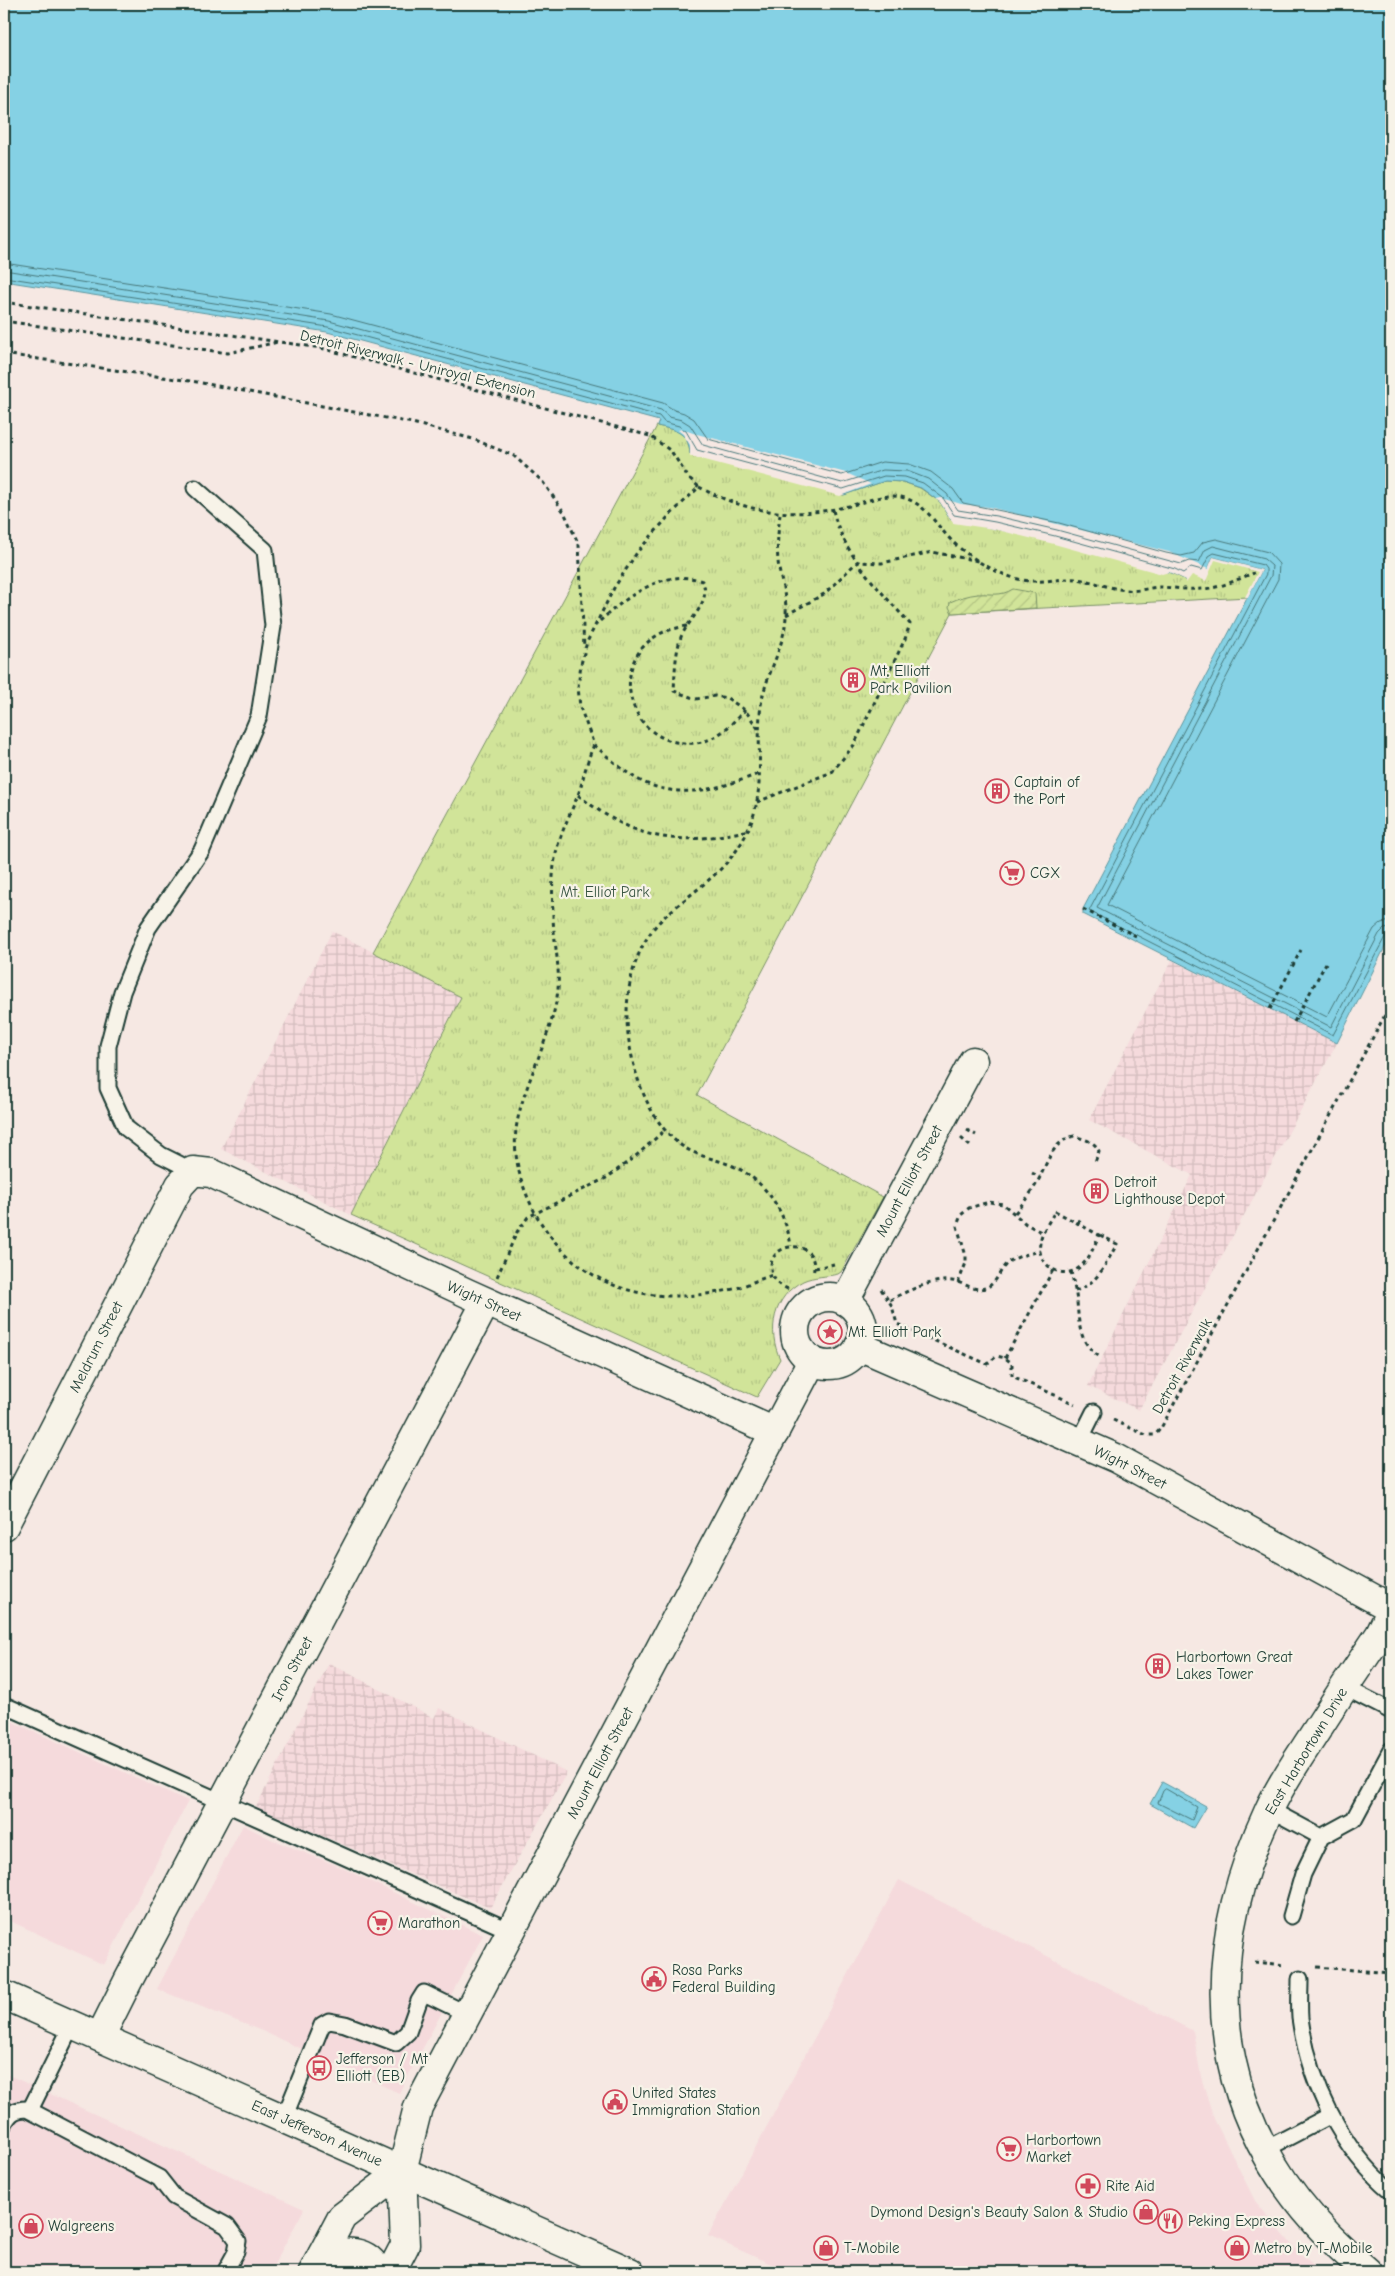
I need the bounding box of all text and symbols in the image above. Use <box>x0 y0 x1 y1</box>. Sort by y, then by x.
street label: Detroit Riverwalk - Uniroyal Extension <box>298 326 538 402</box>
place label: Mt. Elliott Park Pavilion <box>870 662 952 697</box>
building icon: Mt. Elliott Park Pavilion <box>840 667 866 693</box>
place label: Captain of the Port <box>1013 773 1080 808</box>
building icon: Captain of the Port <box>984 778 1010 804</box>
supermarket icon: CGX <box>999 860 1025 886</box>
place label: CGX <box>1030 864 1060 882</box>
park label: Mt. Elliot Park <box>560 883 650 901</box>
street label: Mount Elliott Street <box>872 1122 946 1240</box>
place label: Detroit Lighthouse Depot <box>1114 1173 1225 1208</box>
building icon: Detroit Lighthouse Depot <box>1083 1178 1109 1204</box>
street label: Wight Street <box>444 1277 525 1326</box>
street label: Meldrum Street <box>65 1298 127 1396</box>
street label: Detroit Riverwalk <box>1148 1314 1216 1417</box>
place icon: Mt. Elliott Park <box>817 1319 843 1345</box>
place label: Mt. Elliott Park <box>848 1323 942 1341</box>
street label: Wight Street <box>1091 1441 1170 1493</box>
street label: Iron Street <box>268 1633 317 1704</box>
place label: Harbortown Great Lakes Tower <box>1176 1648 1293 1683</box>
building icon: Harbortown Great Lakes Tower <box>1145 1653 1171 1679</box>
street label: East Harbortown Drive <box>1261 1684 1351 1818</box>
street label: Mount Elliott Street <box>563 1704 637 1822</box>
supermarket icon: Marathon <box>367 1910 393 1936</box>
place label: Marathon <box>398 1914 460 1932</box>
place label: Rosa Parks Federal Building <box>672 1961 776 1996</box>
public building icon: Rosa Parks Federal Building <box>641 1966 667 1992</box>
place label: Jefferson / Mt Elliott (EB) <box>336 2050 428 2085</box>
bus stop icon: Jefferson / Mt Elliott (EB) <box>306 2055 332 2081</box>
place label: United States Immigration Station <box>632 2084 760 2119</box>
public building icon: United States Immigration Station <box>602 2089 628 2115</box>
street label: East Jefferson Avenue <box>249 2096 386 2170</box>
place label: Harbortown Market <box>1026 2131 1101 2166</box>
supermarket icon: Harbortown Market <box>996 2136 1022 2162</box>
pharmacy icon: Rite Aid <box>1075 2173 1101 2199</box>
place label: Rite Aid <box>1106 2177 1155 2195</box>
shop icon: Dymond Design's Beauty Salon & Studio <box>1133 2199 1159 2225</box>
place label: Dymond Design's Beauty Salon & Studio <box>870 2203 1128 2221</box>
restaurant icon: Peking Express <box>1157 2208 1183 2234</box>
place label: Peking Express <box>1188 2212 1285 2230</box>
shop icon: Walgreens <box>18 2213 44 2239</box>
place label: Walgreens <box>48 2217 114 2235</box>
shop icon: T-Mobile <box>813 2235 839 2261</box>
shop icon: Metro by T-Mobile <box>1224 2235 1250 2261</box>
place label: T-Mobile <box>844 2239 900 2257</box>
place label: Metro by T-Mobile <box>1254 2239 1373 2257</box>

